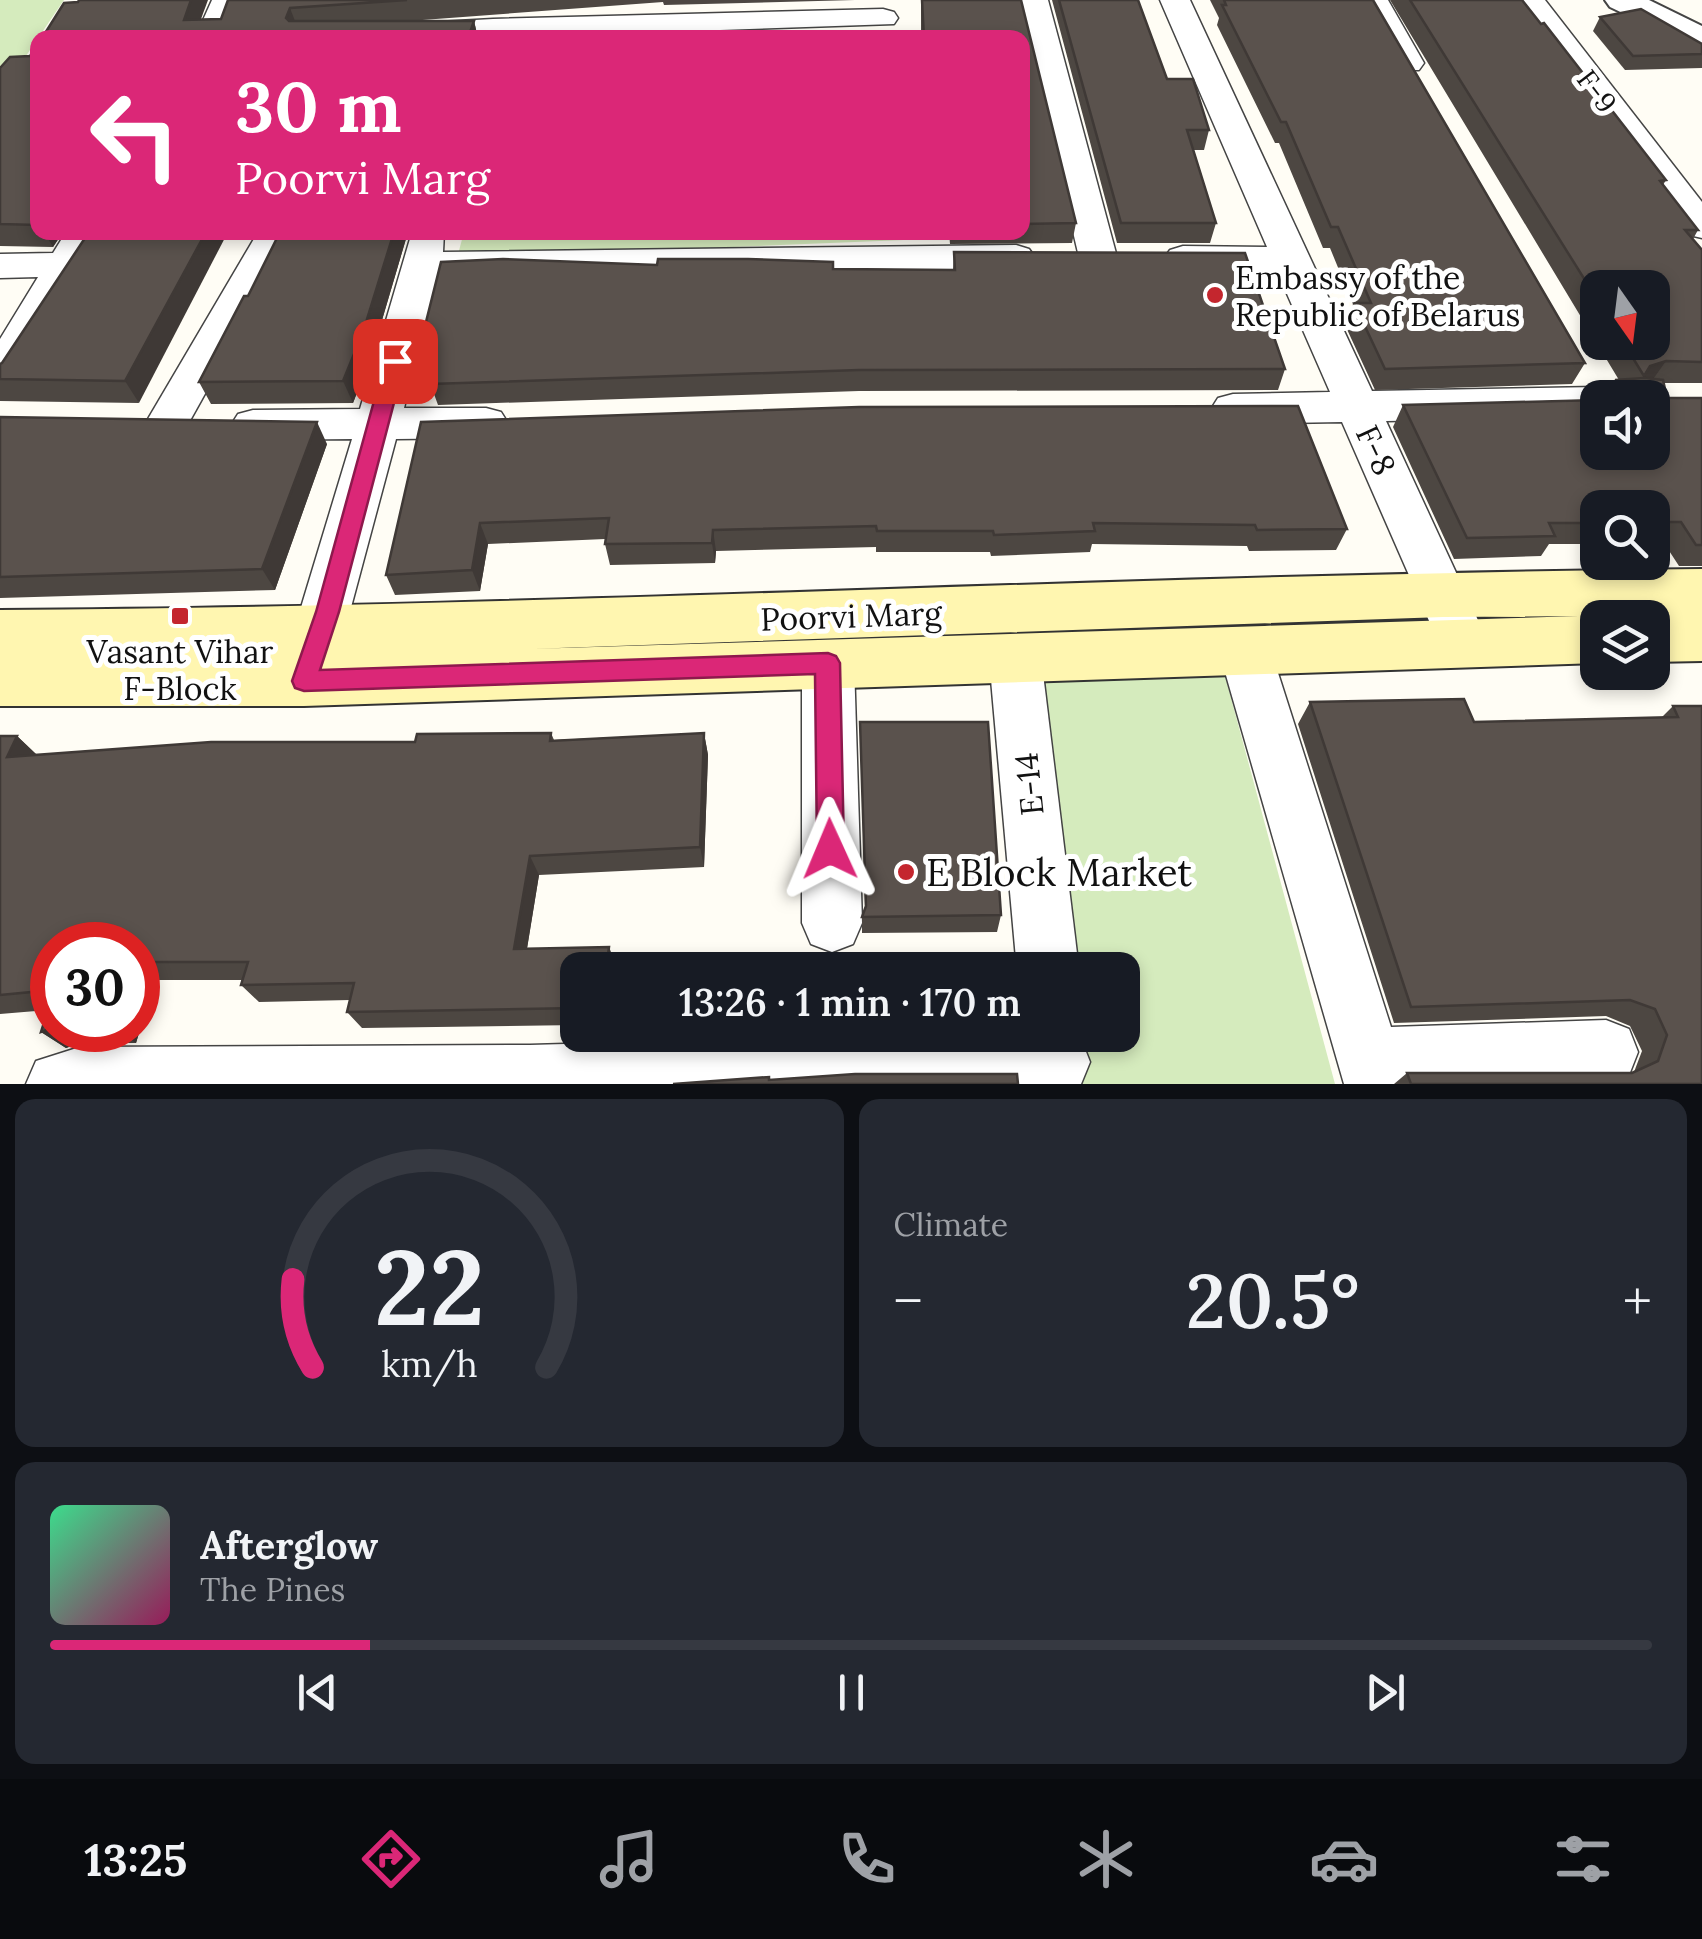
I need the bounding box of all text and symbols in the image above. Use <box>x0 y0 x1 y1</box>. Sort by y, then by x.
text: 30 m <box>235 62 402 151</box>
street label: F-9 <box>1569 62 1625 120</box>
icon: left <box>70 70 200 200</box>
text: Poorvi Marg <box>235 149 490 206</box>
place label: Embassy of the Republic of Belarus <box>1235 257 1520 335</box>
north arrow <box>1580 270 1670 360</box>
map controls <box>1580 270 1670 690</box>
marker: Embassy of the Republic of Belarus <box>1204 284 1226 306</box>
pin <box>353 319 438 404</box>
icon: arrive <box>368 334 423 389</box>
button: sound <box>1580 380 1670 470</box>
street label: F-8 <box>1347 418 1405 482</box>
button: search <box>1580 490 1670 580</box>
street label: Poorvi Marg <box>760 592 944 640</box>
button: layers <box>1580 600 1670 690</box>
marker: Vasant Vihar F-Block <box>169 605 191 627</box>
place label: Vasant Vihar F-Block <box>86 631 274 709</box>
street label: E-14 <box>1005 750 1053 818</box>
position arrow <box>778 797 882 901</box>
place label: E Block Market <box>926 848 1192 896</box>
marker: E Block Market <box>895 861 917 883</box>
speed limit sign: 30 <box>30 922 160 1052</box>
text: 13:26 · 1 min · 170 m <box>679 978 1021 1026</box>
text: Climate <box>894 1204 1008 1245</box>
text: 22 <box>374 1220 485 1353</box>
text: 20.5° <box>1186 1253 1360 1349</box>
text: − <box>894 1266 923 1336</box>
text: + <box>1623 1266 1652 1336</box>
text: km/h <box>381 1341 478 1387</box>
text: Afterglow <box>200 1521 378 1569</box>
text: The Pines <box>200 1569 345 1610</box>
icon: previous <box>290 1665 345 1720</box>
icon: pause <box>824 1665 879 1720</box>
icon: next <box>1358 1665 1413 1720</box>
icon: directions <box>356 1824 426 1894</box>
icon: music <box>594 1824 664 1894</box>
icon: phone <box>832 1824 902 1894</box>
icon: climate <box>1071 1824 1141 1894</box>
icon: car <box>1309 1824 1379 1894</box>
icon: filters <box>1548 1824 1618 1894</box>
text: 13:25 <box>84 1831 187 1888</box>

